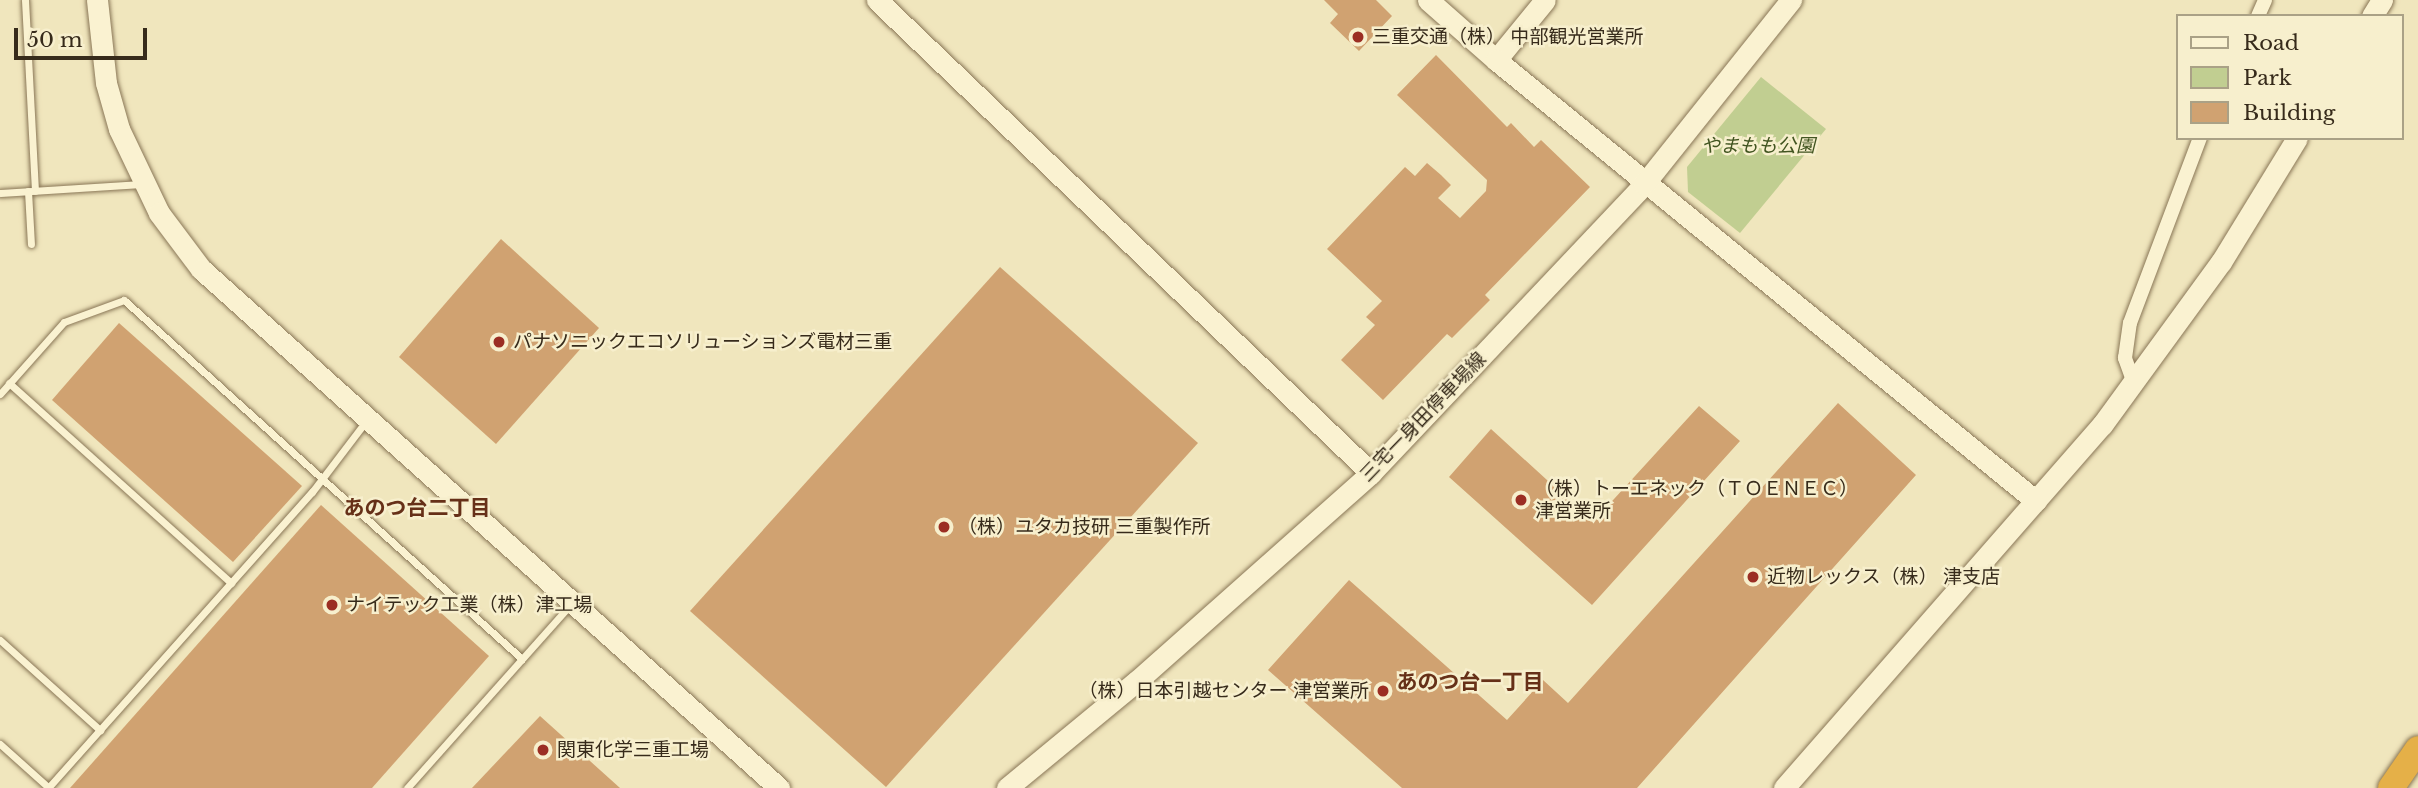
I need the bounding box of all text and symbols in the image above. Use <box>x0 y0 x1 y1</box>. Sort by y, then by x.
scale bar <box>18 14 150 58</box>
legend <box>2176 14 2404 140</box>
place label: 三重交通（株） 中部観光営業所 <box>1372 26 1643 48</box>
text: 50 m <box>27 27 82 53</box>
marker: 三重交通（株） 中部観光営業所 <box>1350 29 1366 45</box>
text: Road <box>2243 30 2299 56</box>
text: Park <box>2243 65 2292 91</box>
text: Building <box>2243 100 2335 126</box>
park label: やまもも公園 <box>1701 135 1815 157</box>
place label: パナソニックエコソリューションズ電材三重 <box>513 331 893 353</box>
marker: パナソニックエコソリューションズ電材三重 <box>491 334 507 350</box>
street label: 三宅一身田停車場線 <box>1355 348 1491 486</box>
place label: （株）トーエネック（ＴＯＥＮＥＣ） 津営業所 <box>1535 478 1858 522</box>
marker: （株）トーエネック（ＴＯＥＮＥＣ） 津営業所 <box>1513 492 1529 508</box>
district label: あのつ台二丁目 <box>344 495 490 521</box>
place label: （株）ユタカ技研 三重製作所 <box>958 516 1210 538</box>
marker: （株）ユタカ技研 三重製作所 <box>936 519 952 535</box>
place label: 近物レックス（株） 津支店 <box>1767 566 2000 588</box>
marker: 近物レックス（株） 津支店 <box>1745 569 1761 585</box>
place label: ナイテック工業（株）津工場 <box>346 594 593 616</box>
marker: ナイテック工業（株）津工場 <box>324 597 340 613</box>
district label: あのつ台一丁目 <box>1397 669 1543 695</box>
place label: （株）日本引越センター 津営業所 <box>1079 680 1369 702</box>
marker: （株）日本引越センター 津営業所 <box>1375 683 1391 699</box>
place label: 関東化学三重工場 <box>557 739 709 761</box>
marker: 関東化学三重工場 <box>535 742 551 758</box>

